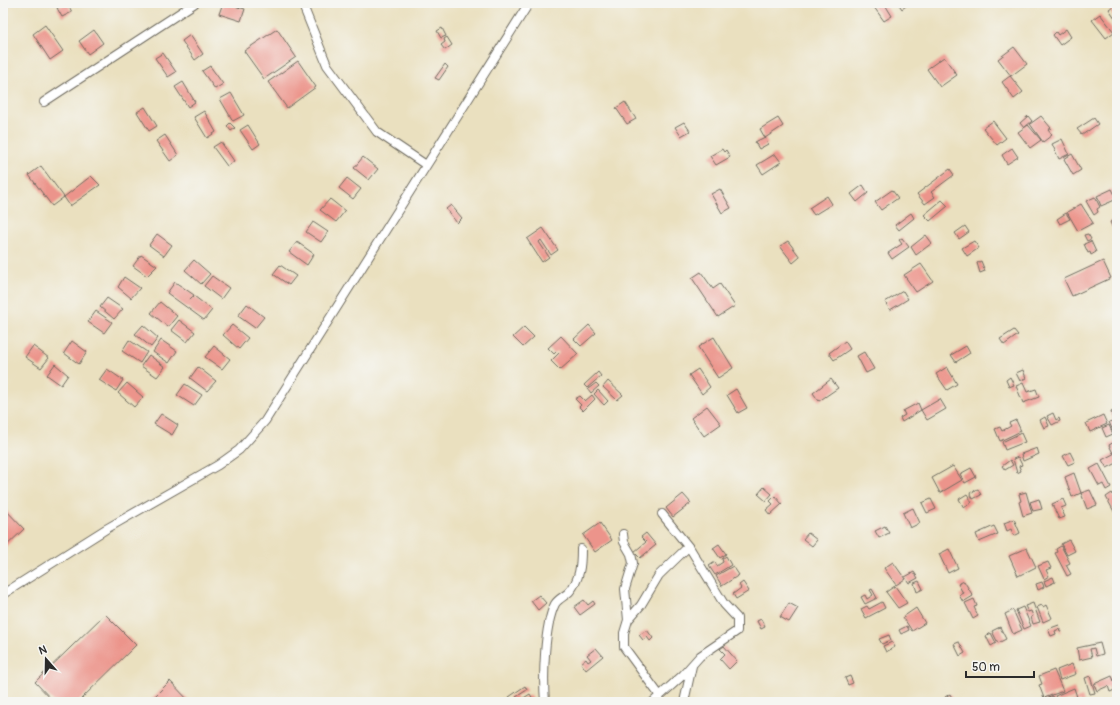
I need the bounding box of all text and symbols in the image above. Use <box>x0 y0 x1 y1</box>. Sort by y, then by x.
north arrow <box>26 639 66 679</box>
text: N <box>37 643 49 657</box>
scale bar <box>966 653 1034 679</box>
text: 50 m <box>972 660 1000 675</box>

